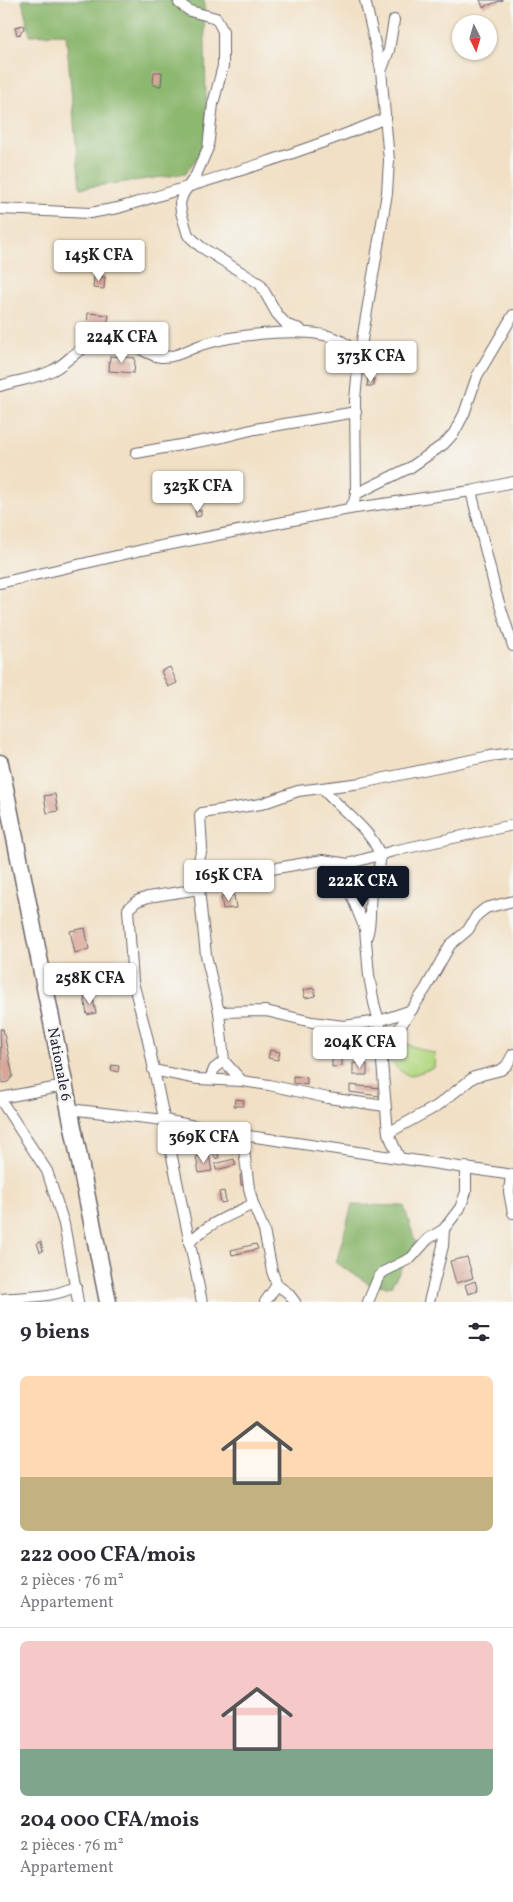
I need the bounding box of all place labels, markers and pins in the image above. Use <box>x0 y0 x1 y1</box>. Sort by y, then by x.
pin: 145K CFA <box>47 240 151 282</box>
pin: 224K CFA <box>70 322 174 364</box>
pin: 373K CFA <box>319 340 423 383</box>
pin: 323K CFA <box>146 470 250 513</box>
pin: 165K CFA <box>177 860 281 902</box>
pin: 222K CFA <box>311 866 415 908</box>
pin: 258K CFA <box>38 962 142 1005</box>
pin: 204K CFA <box>308 1026 412 1069</box>
pin: 369K CFA <box>152 1122 256 1164</box>

